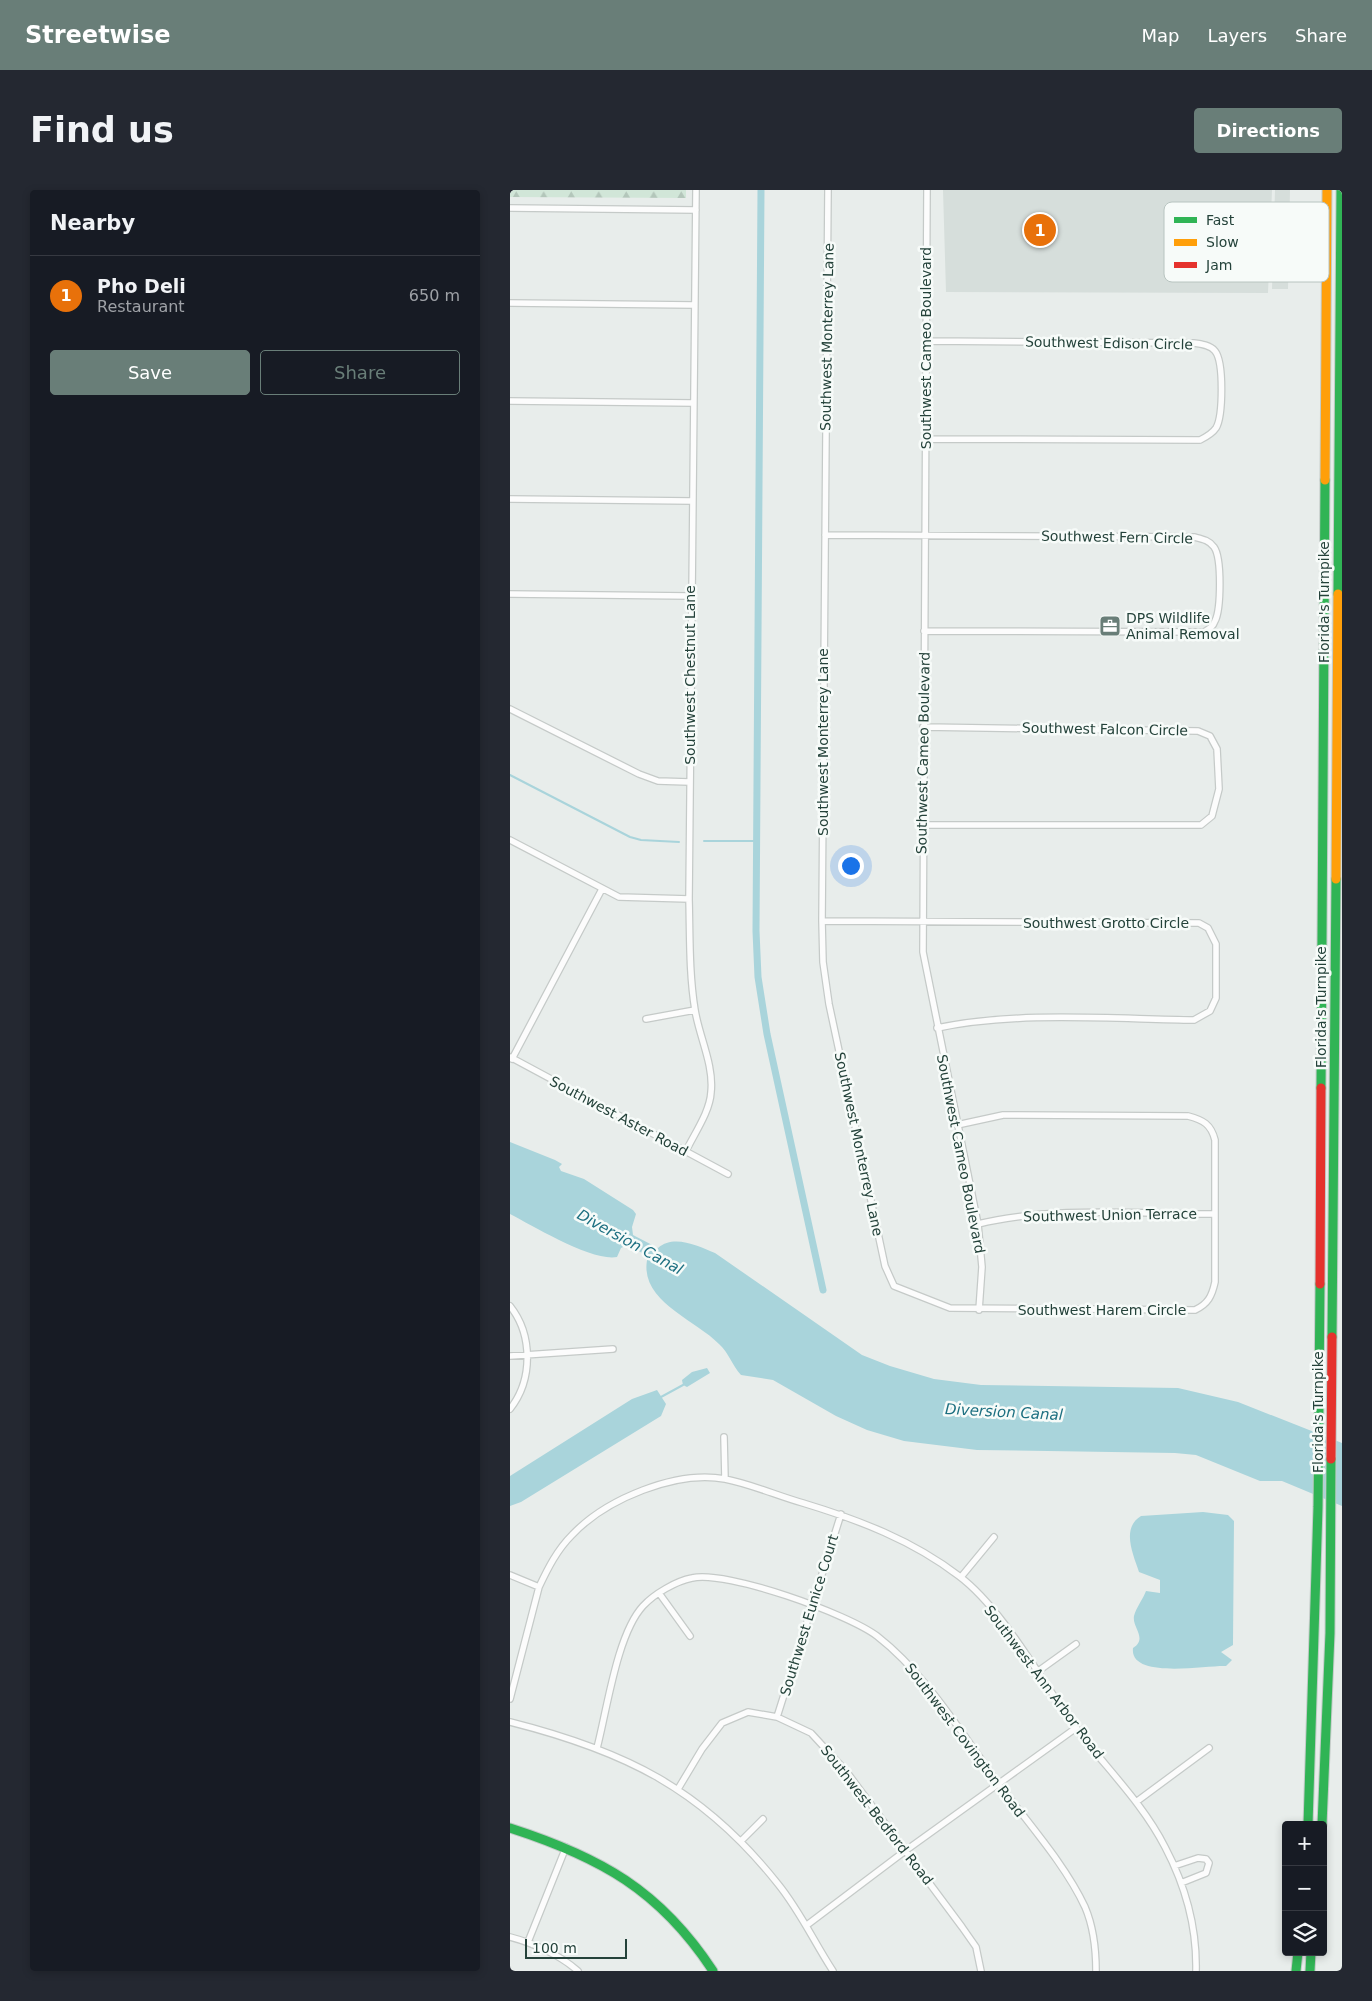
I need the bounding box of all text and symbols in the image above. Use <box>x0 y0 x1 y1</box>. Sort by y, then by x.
text: Streetwise <box>25 21 171 49</box>
text: Map <box>1141 25 1179 46</box>
text: Layers <box>1207 25 1267 46</box>
text: Share <box>1295 25 1347 46</box>
button: Directions <box>1194 108 1342 153</box>
text: Find us <box>30 110 174 150</box>
legend <box>1164 202 1329 282</box>
text: Nearby <box>50 211 135 235</box>
pin: 1 <box>1024 211 1056 249</box>
text: Fast <box>1206 212 1235 228</box>
text: Slow <box>1206 234 1239 250</box>
street label: Southwest Monterrey Lane <box>817 243 837 431</box>
street label: Southwest Cameo Boulevard <box>918 247 934 449</box>
text: Jam <box>1205 257 1232 273</box>
text: Pho Deli <box>97 275 186 297</box>
text: 1 <box>60 286 72 305</box>
text: 650 m <box>409 286 460 305</box>
text: Restaurant <box>97 297 185 316</box>
street label: Southwest Edison Circle <box>1025 334 1193 352</box>
button: Save <box>50 350 250 395</box>
button: Share <box>260 350 460 395</box>
street label: Southwest Fern Circle <box>1041 528 1193 546</box>
street label: Florida's Turnpike <box>1316 541 1332 663</box>
street label: Southwest Chestnut Lane <box>682 585 698 765</box>
place label: DPS Wildlife Animal Removal <box>1126 610 1240 642</box>
office icon: DPS Wildlife Animal Removal <box>1098 614 1122 638</box>
street label: Southwest Monterrey Lane <box>815 648 831 836</box>
street label: Southwest Cameo Boulevard <box>913 652 933 854</box>
street label: Southwest Falcon Circle <box>1022 720 1188 738</box>
your location <box>838 853 864 879</box>
street label: Southwest Grotto Circle <box>1023 915 1189 931</box>
street label: Florida's Turnpike <box>1313 946 1329 1068</box>
street label: Southwest Monterrey Lane <box>832 1050 886 1238</box>
street label: Southwest Cameo Boulevard <box>934 1053 988 1255</box>
street label: Southwest Aster Road <box>547 1073 691 1159</box>
street label: Southwest Union Terrace <box>1023 1205 1197 1225</box>
water label: Diversion Canal <box>574 1206 687 1279</box>
street label: Southwest Harem Circle <box>1018 1302 1186 1318</box>
street label: Florida's Turnpike <box>1310 1351 1326 1473</box>
water label: Diversion Canal <box>945 1400 1064 1424</box>
street label: Southwest Eunice Court <box>777 1532 841 1698</box>
street label: Southwest Ann Arbor Road <box>981 1602 1107 1762</box>
street label: Southwest Covington Road <box>902 1660 1028 1820</box>
street label: Southwest Bedford Road <box>818 1742 936 1888</box>
map controls <box>1282 1821 1327 1956</box>
button: + <box>1282 1821 1327 1866</box>
button: − <box>1282 1866 1327 1911</box>
button: layers <box>1282 1911 1327 1956</box>
scale bar <box>525 1936 628 1959</box>
text: 100 m <box>532 1940 577 1956</box>

